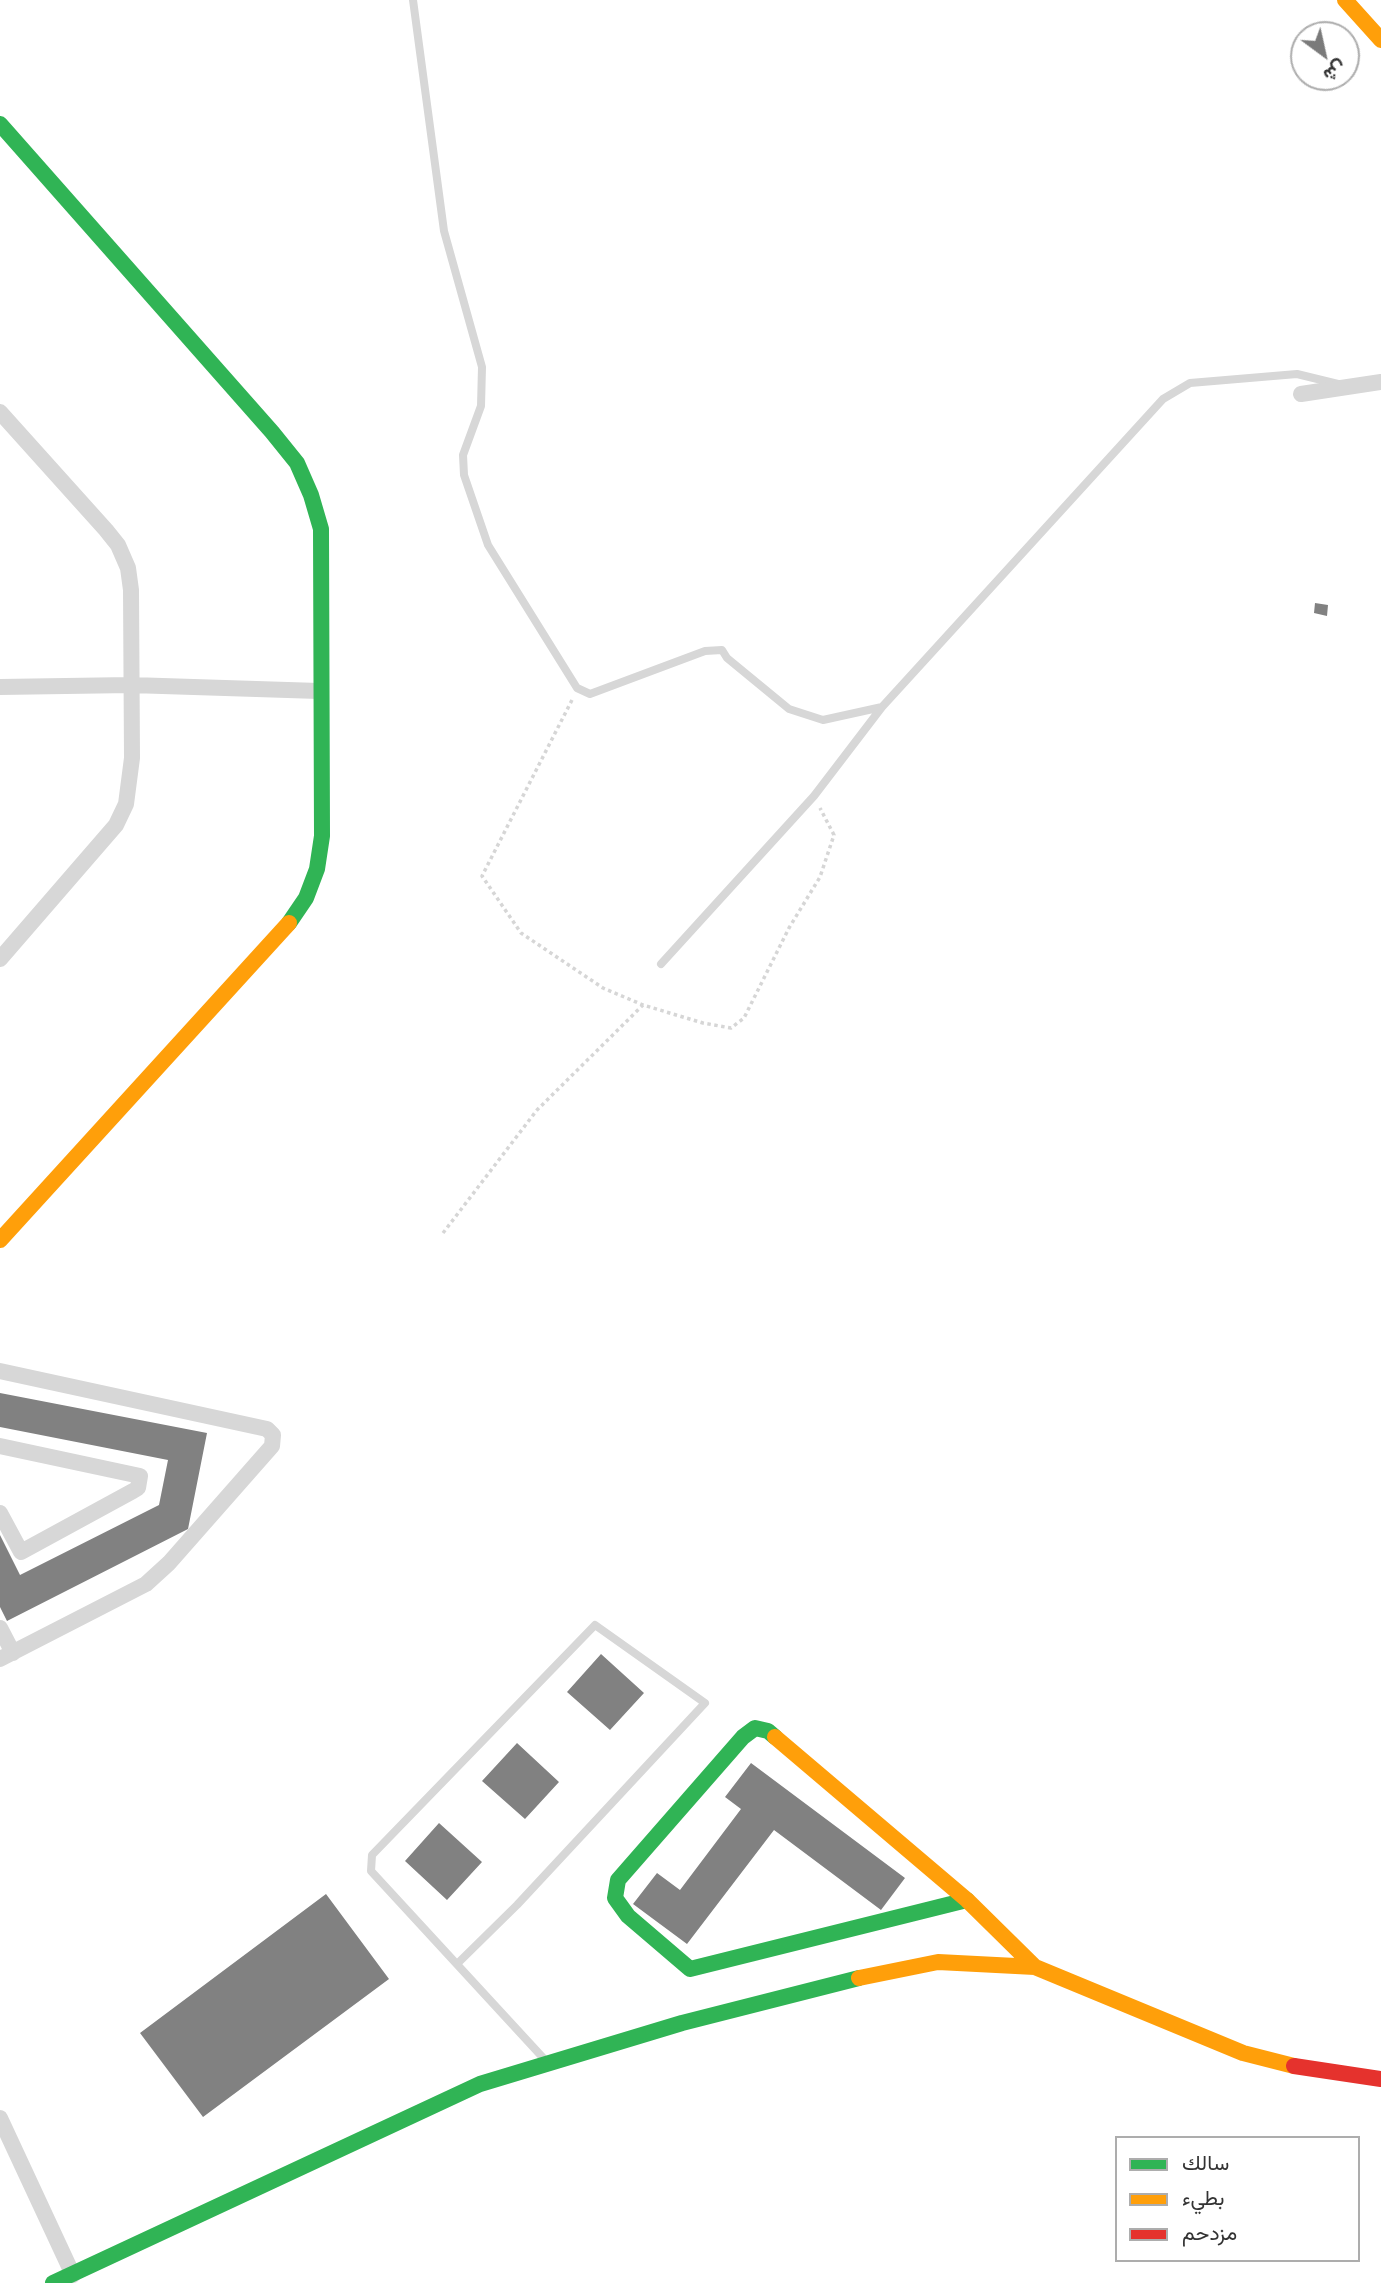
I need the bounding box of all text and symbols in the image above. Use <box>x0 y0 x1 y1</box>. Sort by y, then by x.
north arrow <box>1290 21 1360 91</box>
text: ش <box>1319 55 1352 89</box>
legend <box>1115 2136 1360 2262</box>
text: سالك <box>1182 2148 1229 2176</box>
text: بطيء <box>1182 2183 1225 2211</box>
text: مزدحم <box>1182 2218 1237 2246</box>

